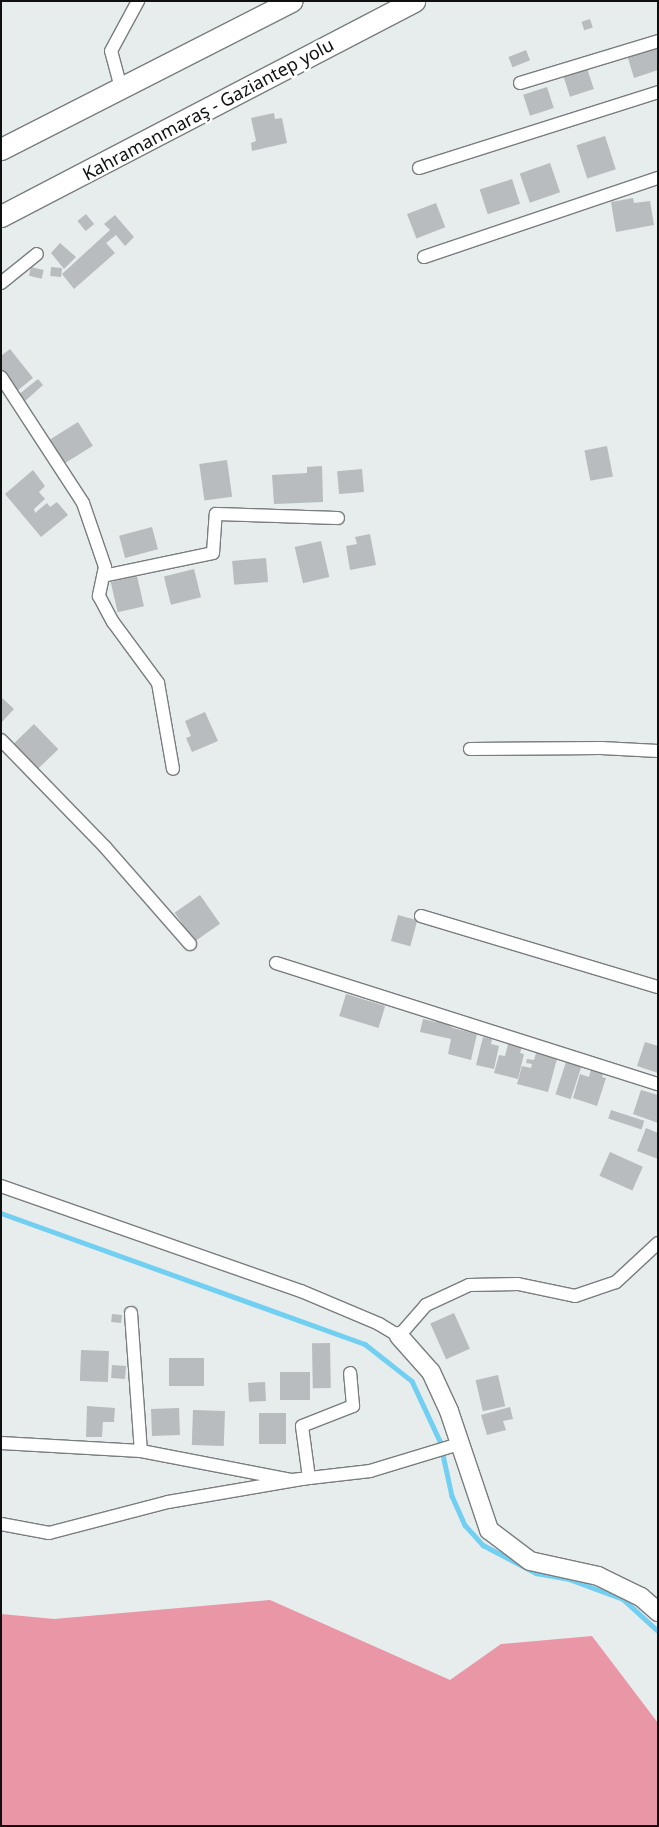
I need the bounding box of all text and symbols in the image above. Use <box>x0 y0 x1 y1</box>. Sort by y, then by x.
street label: Kahramanmaraş - Gaziantep yolu <box>79 33 337 185</box>

